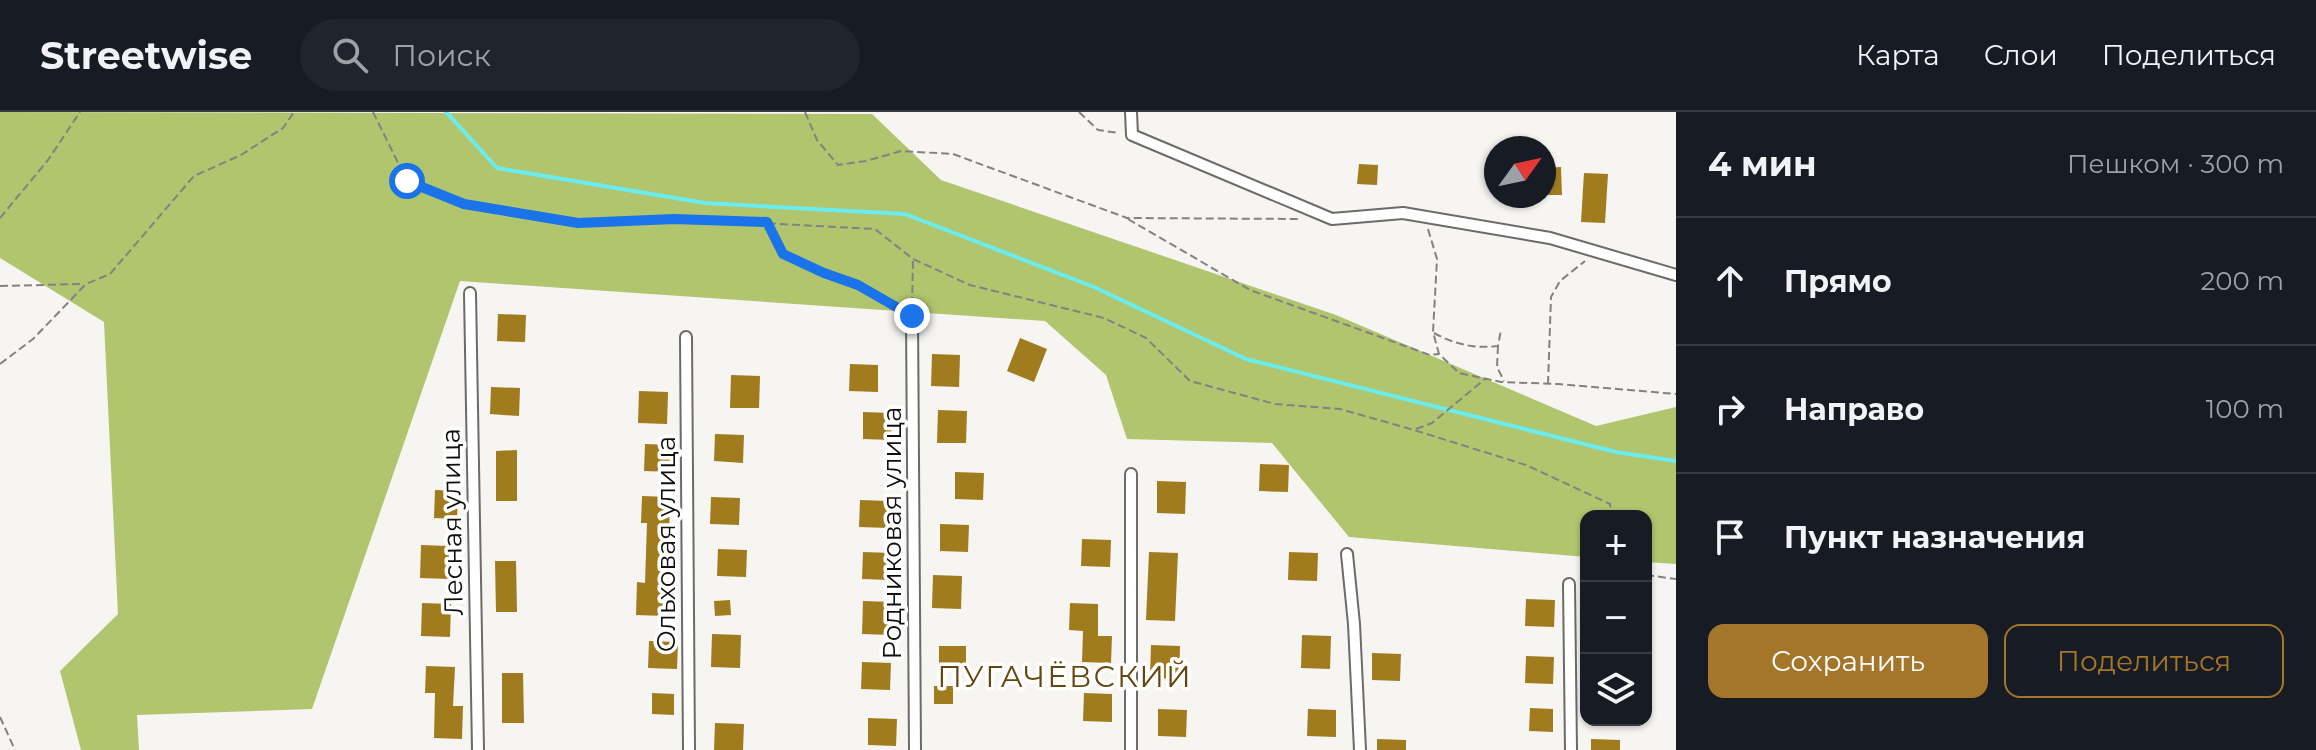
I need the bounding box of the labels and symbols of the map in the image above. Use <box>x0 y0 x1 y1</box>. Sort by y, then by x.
north arrow <box>1484 136 1556 208</box>
route start <box>389 163 425 199</box>
route end <box>894 298 930 334</box>
street label: Родниковая улица <box>876 407 908 659</box>
street label: Лесная улица <box>434 428 470 616</box>
street label: Ольховая улица <box>650 436 682 652</box>
district label: ПУГАЧЁВСКИЙ <box>937 658 1193 695</box>

